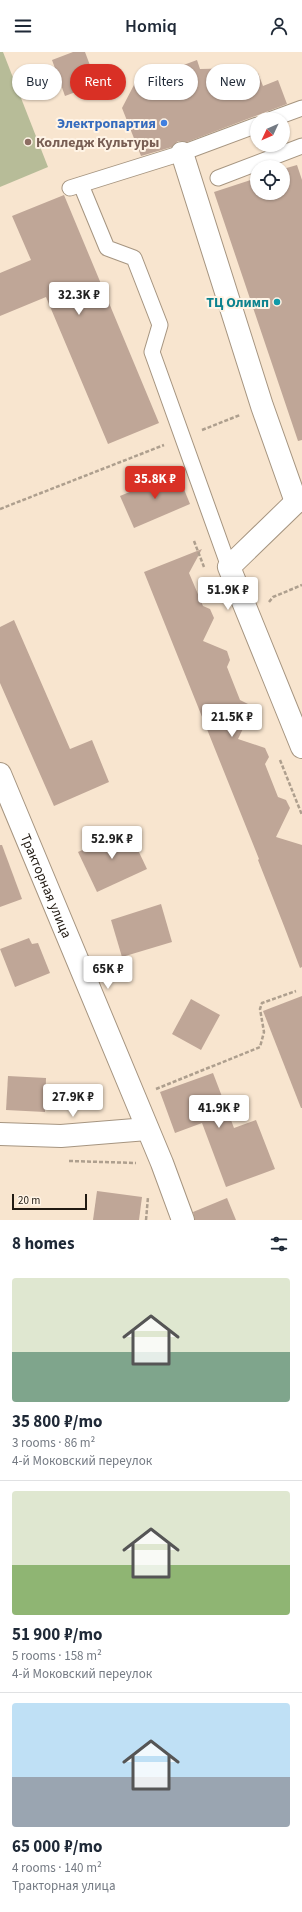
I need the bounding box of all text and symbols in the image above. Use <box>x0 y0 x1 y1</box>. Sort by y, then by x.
text: Homiq <box>125 14 177 39</box>
icon: menu <box>12 15 34 37</box>
icon: person <box>268 15 290 37</box>
chip: Buy <box>12 64 62 100</box>
chip: Rent <box>70 64 126 100</box>
chip: Filters <box>134 64 198 100</box>
chip: New <box>206 64 260 100</box>
north arrow <box>250 112 290 152</box>
map controls <box>250 112 290 200</box>
place label: Электропартия <box>57 114 156 134</box>
marker: Электропартия <box>159 118 169 128</box>
place label: Колледж Культуры <box>36 133 159 153</box>
marker: Колледж Культуры <box>23 137 33 147</box>
button: locate <box>250 160 290 200</box>
pin: 32.3K ₽ <box>42 282 116 316</box>
text: 32.3K ₽ <box>58 286 100 304</box>
place label: ТЦ Олимп <box>206 293 269 313</box>
marker: ТЦ Олимп <box>272 297 282 307</box>
pin: 35.8K ₽ <box>118 466 192 500</box>
text: 35.8K ₽ <box>134 470 176 488</box>
pin: 51.9K ₽ <box>191 577 265 611</box>
text: 51.9K ₽ <box>207 581 249 599</box>
pin: 21.5K ₽ <box>195 704 269 738</box>
text: 21.5K ₽ <box>211 708 253 726</box>
pin: 52.9K ₽ <box>75 826 149 860</box>
text: 52.9K ₽ <box>91 830 133 848</box>
street label: Тракторная улица <box>15 831 76 941</box>
pin: 65K ₽ <box>80 956 136 990</box>
text: 65K ₽ <box>92 960 124 978</box>
pin: 27.9K ₽ <box>36 1084 110 1118</box>
text: 27.9K ₽ <box>52 1088 94 1106</box>
pin: 41.9K ₽ <box>182 1095 256 1129</box>
text: 41.9K ₽ <box>198 1099 240 1117</box>
scale bar <box>12 1192 87 1211</box>
text: 20 m <box>18 1193 40 1208</box>
text: 8 homes <box>12 1232 74 1256</box>
icon: filters <box>268 1233 290 1255</box>
icon: home <box>115 1304 187 1376</box>
text: 35 800 ₽/mo <box>12 1410 102 1434</box>
text: 3 rooms · 86 m² <box>12 1434 95 1452</box>
text: 4-й Моковский переулок <box>12 1452 152 1470</box>
icon: home <box>115 1517 187 1589</box>
text: 51 900 ₽/mo <box>12 1623 102 1647</box>
text: 5 rooms · 158 m² <box>12 1647 102 1665</box>
text: 4-й Моковский переулок <box>12 1665 152 1683</box>
icon: home <box>115 1729 187 1801</box>
text: 65 000 ₽/mo <box>12 1835 102 1859</box>
text: 4 rooms · 140 m² <box>12 1859 102 1877</box>
text: Тракторная улица <box>12 1877 115 1895</box>

